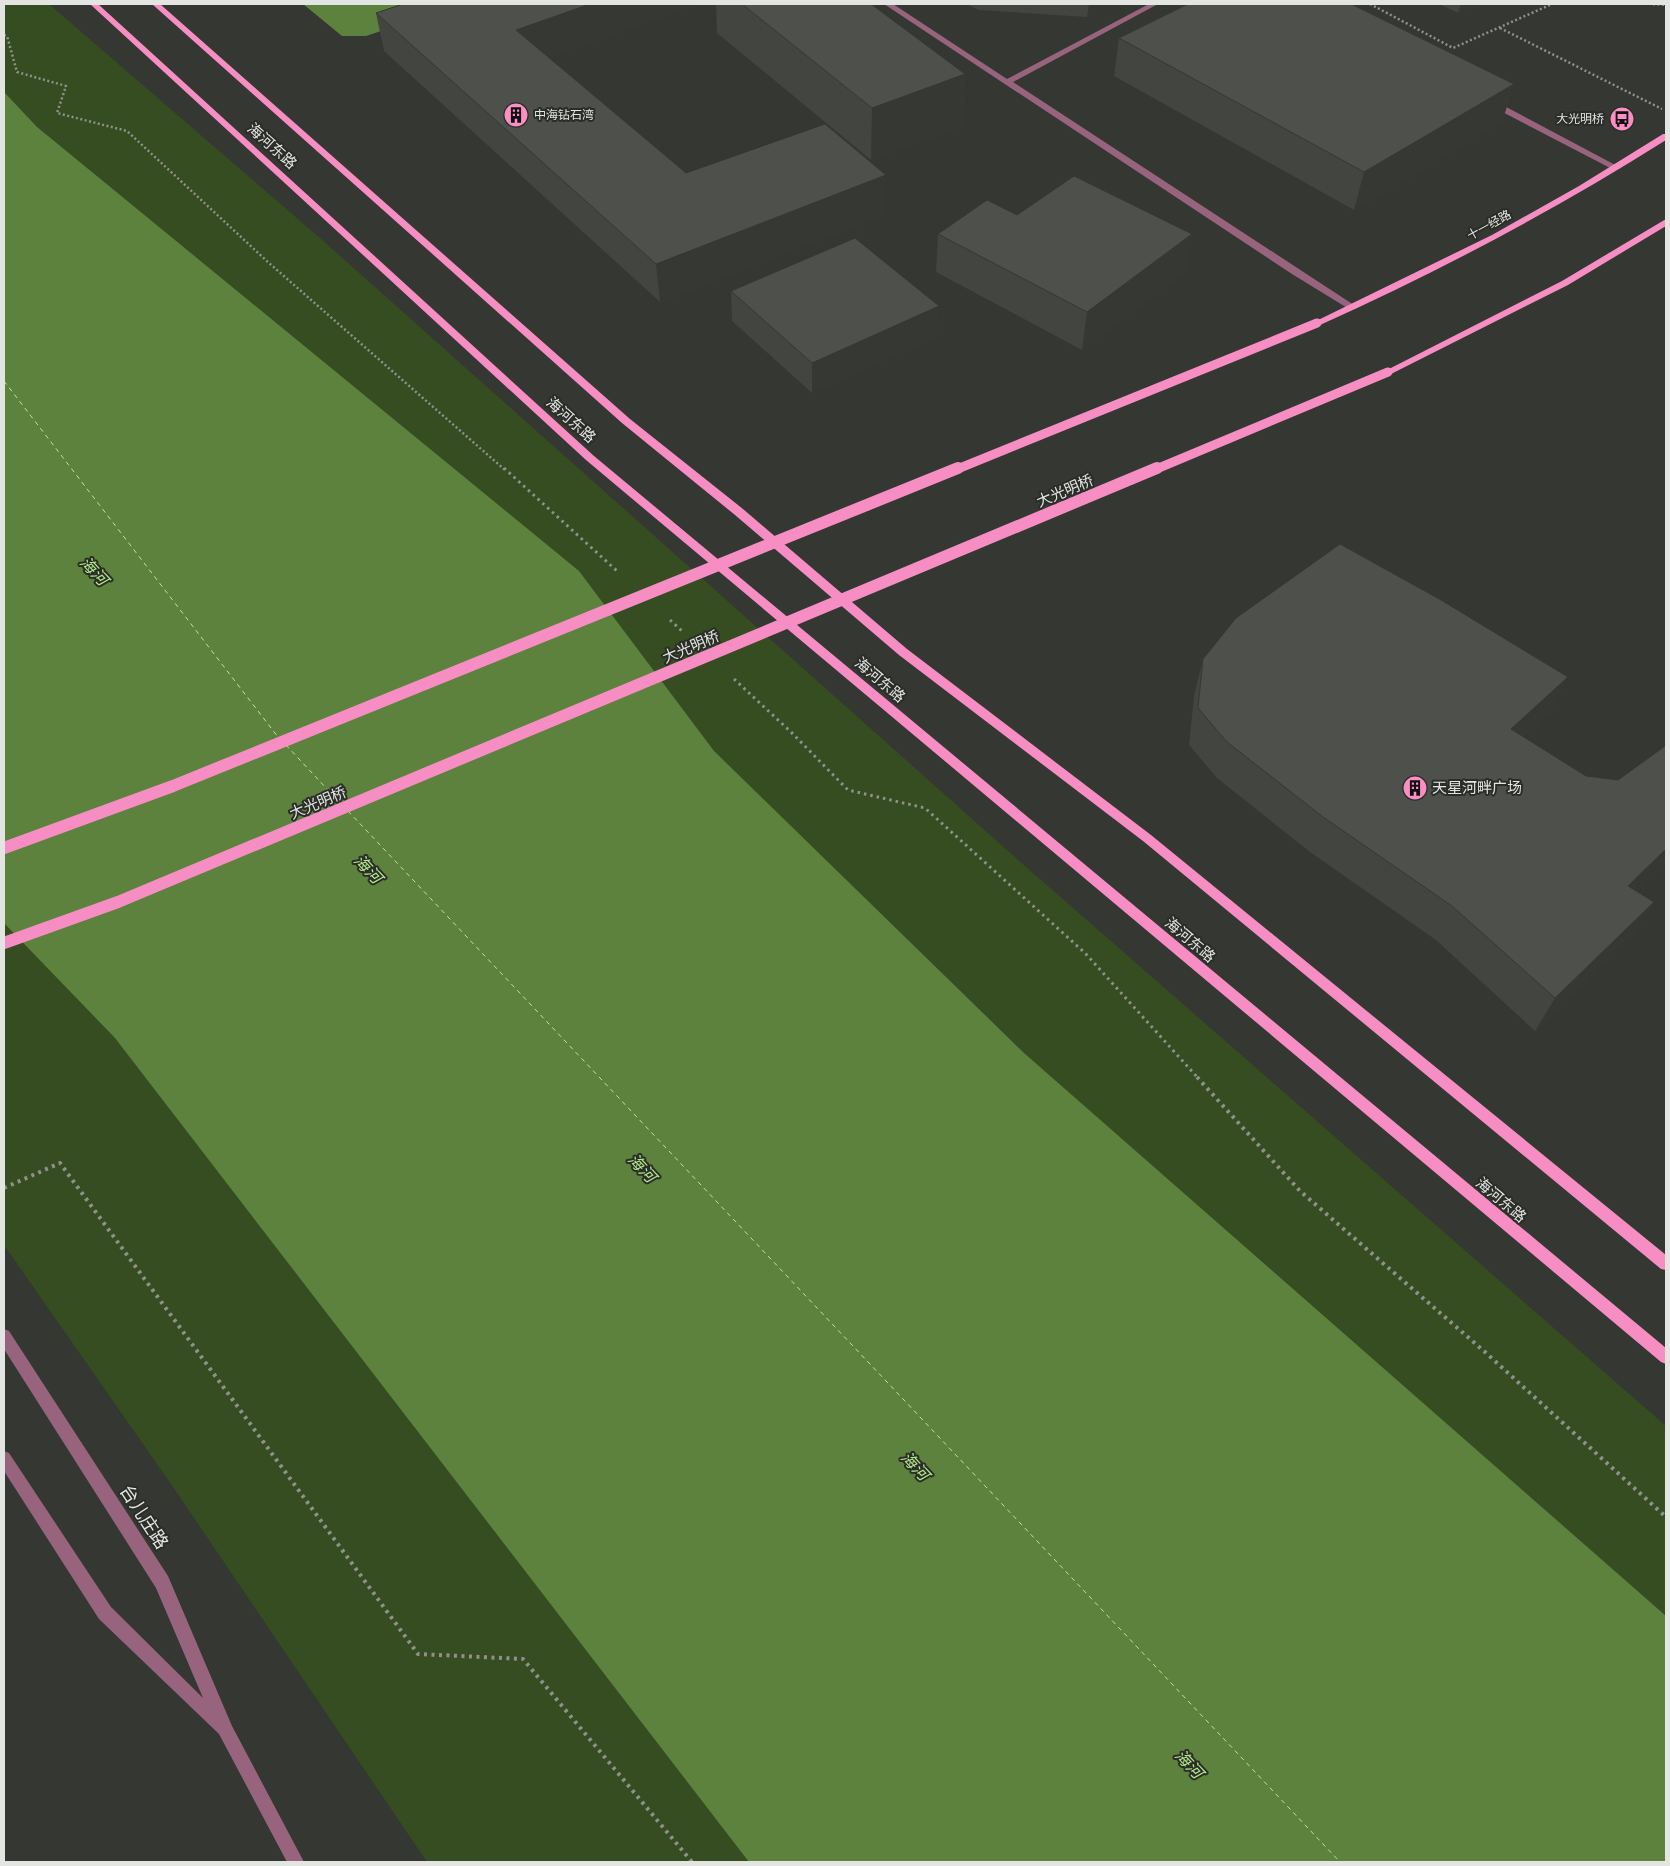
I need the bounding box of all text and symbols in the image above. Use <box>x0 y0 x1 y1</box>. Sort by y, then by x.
building icon: 中海钻石湾 <box>503 102 529 128</box>
bus stop icon: 大光明桥 <box>1609 106 1635 132</box>
place label: 中海钻石湾 <box>534 108 594 122</box>
place label: 大光明桥 <box>1556 112 1604 126</box>
street label: 海河东路 <box>244 119 300 173</box>
street label: 十一经路 <box>1465 207 1513 243</box>
street label: 海河东路 <box>543 393 599 447</box>
street label: 大光明桥 <box>1034 471 1096 511</box>
water label: 海河 <box>76 553 114 591</box>
street label: 大光明桥 <box>660 627 722 667</box>
street label: 海河东路 <box>851 654 909 706</box>
building icon: 天星河畔广场 <box>1402 775 1428 801</box>
place label: 天星河畔广场 <box>1432 779 1522 797</box>
street label: 大光明桥 <box>287 783 349 823</box>
water label: 海河 <box>350 851 388 889</box>
street label: 海河东路 <box>1161 914 1219 966</box>
water label: 海河 <box>624 1150 662 1188</box>
street label: 海河东路 <box>1472 1174 1530 1226</box>
water label: 海河 <box>897 1448 935 1486</box>
street label: 台儿庄路 <box>115 1481 173 1553</box>
water label: 海河 <box>1171 1746 1209 1784</box>

